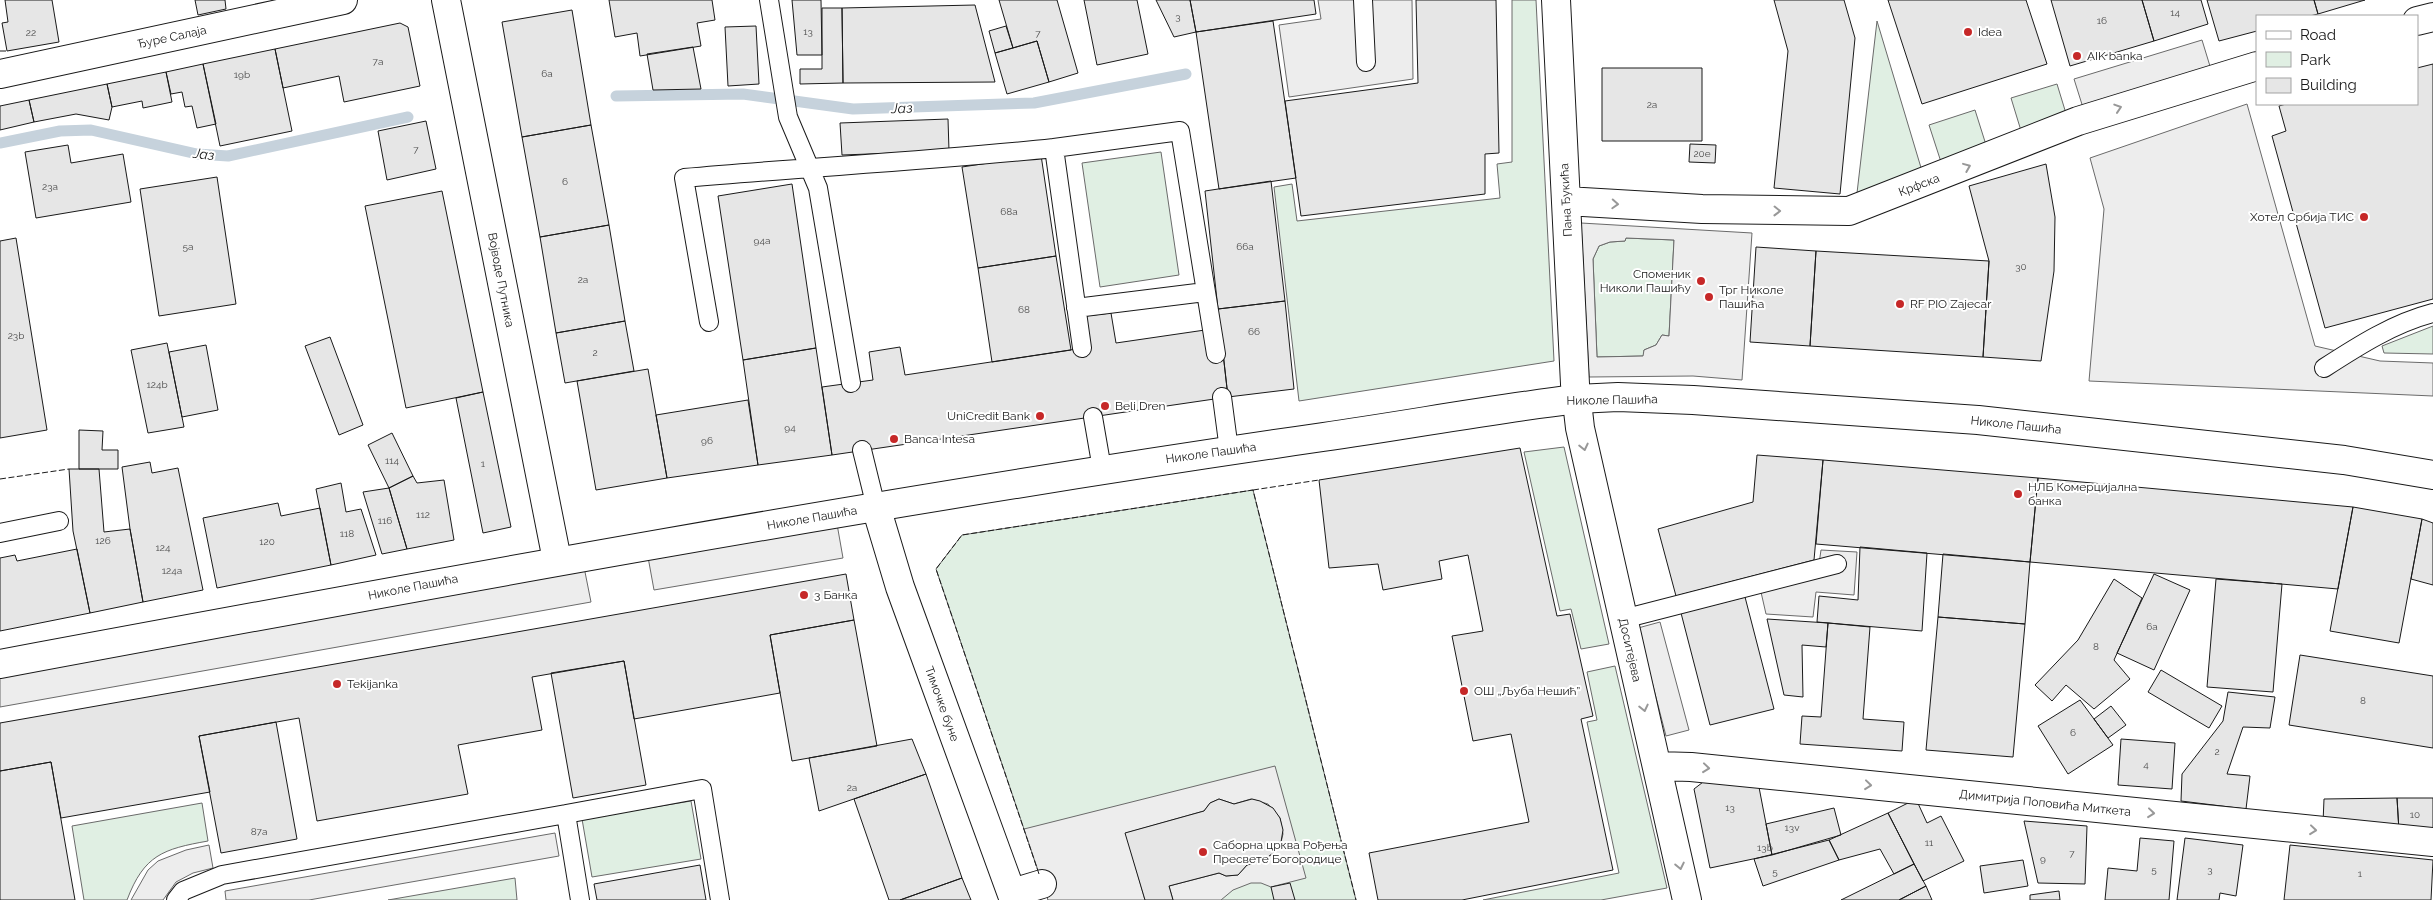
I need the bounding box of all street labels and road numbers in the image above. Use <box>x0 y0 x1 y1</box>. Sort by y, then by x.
street label: Ђуре Салаја <box>136 23 208 51</box>
street label: Пана Ђукића <box>1557 163 1575 237</box>
street label: Крфска <box>1897 171 1941 199</box>
street label: Војводе Путника <box>485 231 517 329</box>
street label: Николе Пашића <box>1566 392 1658 408</box>
street label: Николе Пашића <box>1970 413 2062 437</box>
street label: Николе Пашића <box>1165 440 1257 466</box>
street label: Николе Пашића <box>766 503 858 533</box>
street label: Николе Пашића <box>367 571 459 603</box>
street label: Доситејева <box>1616 617 1644 683</box>
street label: Тимочке буне <box>922 665 962 743</box>
street label: Димитрија Поповића Миткета <box>1958 787 2132 819</box>

